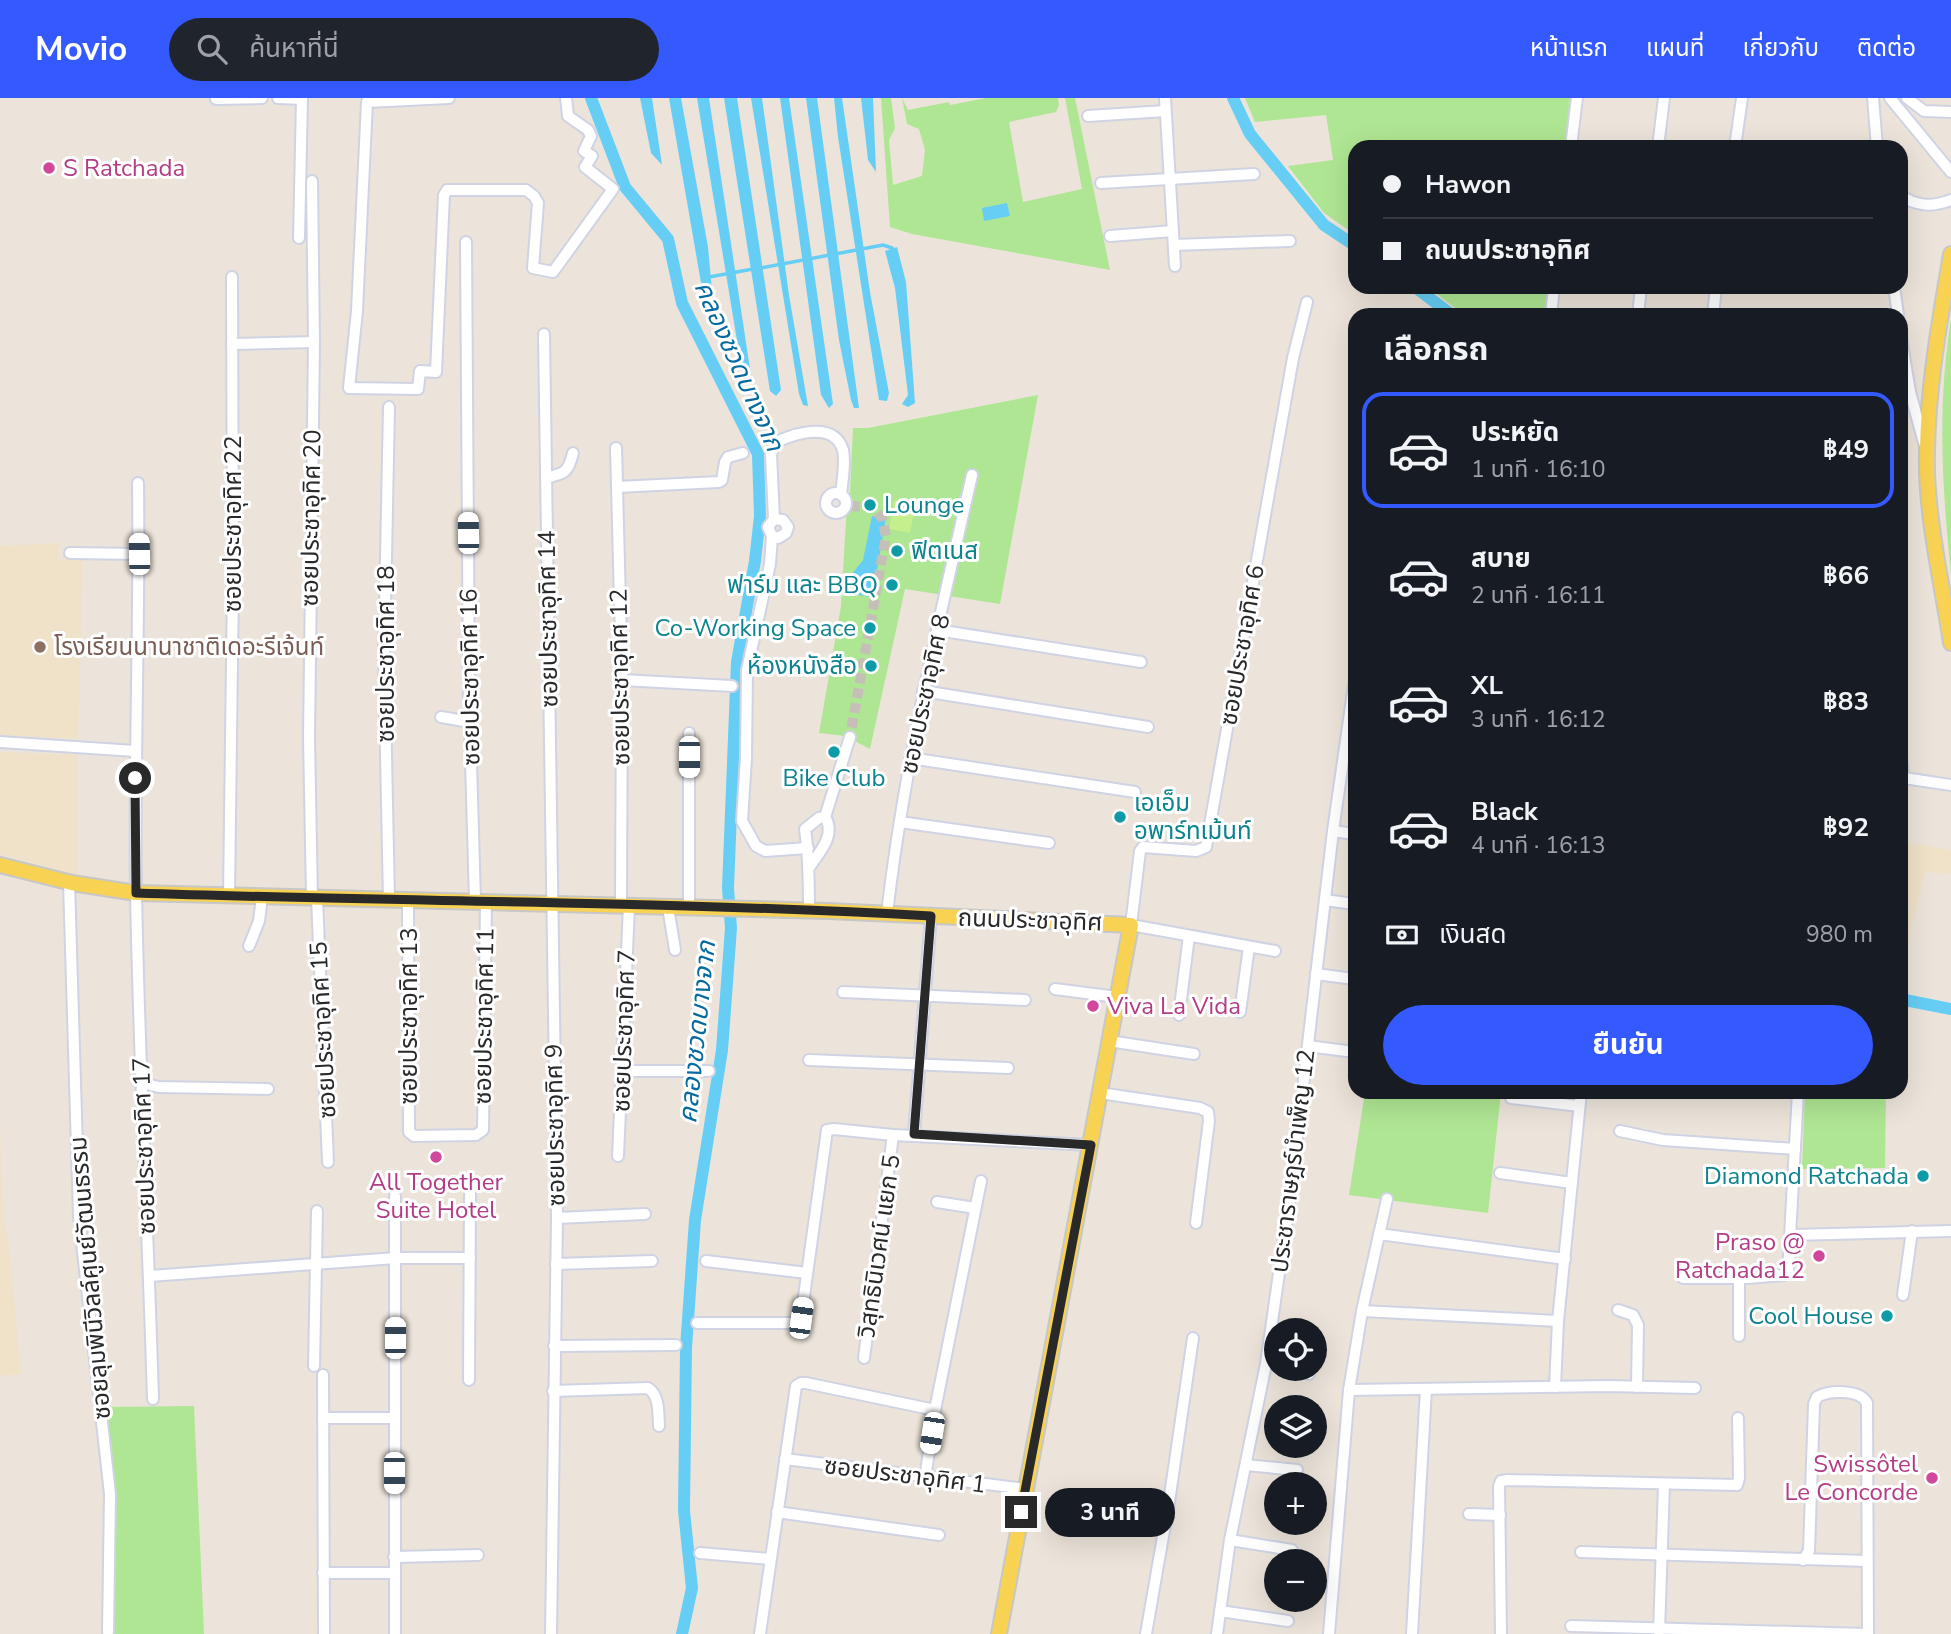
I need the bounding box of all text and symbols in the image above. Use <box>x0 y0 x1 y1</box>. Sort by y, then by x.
search box <box>169 18 659 81</box>
text: Movio <box>35 27 127 72</box>
icon: search <box>193 30 231 68</box>
text: ค้นหาที่นี่ <box>249 31 339 66</box>
text: หน้าแรก <box>1530 32 1608 64</box>
text: แผนที่ <box>1646 32 1704 64</box>
text: เกี่ยวกับ <box>1742 32 1819 64</box>
text: ติดต่อ <box>1857 32 1916 64</box>
place label: S Ratchada <box>63 152 185 184</box>
marker: S Ratchada <box>41 160 57 176</box>
text: Hawon <box>1425 167 1511 202</box>
text: ถนนประชาอุทิศ <box>1425 233 1590 268</box>
water label: คลองชวดบางจาก <box>686 275 793 458</box>
text: เลือกรถ <box>1383 328 1488 371</box>
text: ประหยัด <box>1471 415 1559 450</box>
icon: car <box>1387 419 1450 482</box>
street label: ซอยประชาอุทิศ 20 <box>293 429 329 607</box>
text: ฿49 <box>1823 432 1869 467</box>
street label: ซอยประชาอุทิศ 22 <box>217 435 249 613</box>
text: 1 นาที · 16:10 <box>1471 454 1606 485</box>
place label: Lounge <box>884 489 964 521</box>
marker: Lounge <box>862 497 878 513</box>
car <box>458 512 479 554</box>
street label: ซอยประชาอุทิศ 14 <box>530 530 566 708</box>
car <box>129 533 150 575</box>
place label: ฟิตเนส <box>911 535 978 567</box>
text: สบาย <box>1471 541 1531 576</box>
marker: ฟิตเนส <box>889 543 905 559</box>
icon: car <box>1387 545 1450 608</box>
text: ฿66 <box>1823 558 1869 593</box>
street label: ซอยประชาอุทิศ 6 <box>1212 562 1272 728</box>
street label: ซอยประชาอุทิศ 18 <box>370 565 402 743</box>
place label: ฟาร์ม และ BBQ <box>727 569 878 601</box>
marker: ฟาร์ม และ BBQ <box>884 577 900 593</box>
text: 2 นาที · 16:11 <box>1471 580 1606 611</box>
street label: ซอยประชาอุทิศ 16 <box>452 588 488 766</box>
street label: ซอยประชาอุทิศ 12 <box>602 588 638 766</box>
street label: ซอยประชาอุทิศ 8 <box>892 611 958 777</box>
place label: Co-Working Space <box>654 612 856 644</box>
marker: Co-Working Space <box>862 620 878 636</box>
place label: โรงเรียนนานาชาติเดอะรีเจ้นท์ <box>54 631 324 663</box>
marker: โรงเรียนนานาชาติเดอะรีเจ้นท์ <box>32 639 48 655</box>
place label: ห้องหนังสือ <box>747 650 857 682</box>
marker: ห้องหนังสือ <box>863 658 879 674</box>
text: XL <box>1471 668 1503 703</box>
icon: car <box>1387 671 1450 734</box>
text: ฿83 <box>1823 684 1869 719</box>
text: 3 นาที · 16:12 <box>1471 704 1606 735</box>
car <box>679 736 700 778</box>
marker: Bike Club <box>826 744 842 760</box>
route start <box>119 762 151 794</box>
place label: Bike Club <box>782 762 886 794</box>
place label: เอเอ็ม อพาร์ทเม้นท์ <box>1134 787 1252 847</box>
text: Black <box>1471 794 1538 829</box>
icon: car <box>1387 797 1450 860</box>
marker: เอเอ็ม อพาร์ทเม้นท์ <box>1112 809 1128 825</box>
text: ฿92 <box>1823 810 1869 845</box>
text: 4 นาที · 16:13 <box>1471 830 1606 861</box>
street label: ถนนประชาอุทิศ <box>957 901 1103 939</box>
icon: cash <box>1383 916 1421 954</box>
text: เงินสด <box>1439 917 1506 952</box>
text: 980 m <box>1806 919 1873 950</box>
street label: ซอยประชาอุทิศ 13 <box>393 927 425 1105</box>
street label: ซอยประชาอุทิศ 11 <box>466 927 502 1105</box>
water label: คลองชวดบางจาก <box>670 938 724 1125</box>
street label: ซอยประชาอุทิศ 15 <box>302 941 344 1119</box>
street label: ซอยประชาอุทิศ 7 <box>605 949 643 1113</box>
place label: Viva La Vida <box>1106 990 1241 1022</box>
marker: Viva La Vida <box>1085 998 1101 1014</box>
button: ยืนยัน <box>1383 1005 1873 1085</box>
street label: ซอยประชาอุทิศ 9 <box>538 1043 572 1207</box>
street label: ประชาราษฎร์บำเพ็ญ 12 <box>1263 1048 1323 1274</box>
street label: ซอยประชาอุทิศ 17 <box>125 1057 163 1235</box>
street label: ซอยลุมพินีวิลล์ศูนย์วัฒนธรรม <box>62 1135 118 1421</box>
marker: All Together Suite Hotel <box>428 1149 444 1165</box>
street label: วิสุทธินิเวศน์ แยก 5 <box>850 1152 908 1341</box>
place label: Diamond Ratchada <box>1704 1160 1909 1192</box>
place label: All Together Suite Hotel <box>369 1166 503 1226</box>
marker: Diamond Ratchada <box>1915 1168 1931 1184</box>
place label: Praso @ Ratchada12 <box>1675 1226 1805 1286</box>
marker: Praso @ Ratchada12 <box>1811 1248 1827 1264</box>
car <box>788 1296 815 1340</box>
place label: Cool House <box>1748 1300 1873 1332</box>
marker: Cool House <box>1879 1308 1895 1324</box>
car <box>385 1317 406 1359</box>
map controls <box>1264 1318 1327 1612</box>
button: locate <box>1264 1318 1327 1381</box>
button: layers <box>1264 1395 1327 1458</box>
car <box>919 1411 946 1455</box>
place label: Swissôtel Le Concorde <box>1784 1448 1918 1508</box>
street label: ซอยประชาอุทิศ 1 <box>822 1449 988 1501</box>
car <box>384 1452 405 1494</box>
marker: Swissôtel Le Concorde <box>1924 1470 1940 1486</box>
button: + <box>1264 1472 1327 1535</box>
callout: 3 นาที <box>1046 1488 1175 1536</box>
route end <box>1005 1496 1037 1528</box>
text: 3 นาที <box>1080 1497 1140 1528</box>
button: − <box>1264 1549 1327 1612</box>

